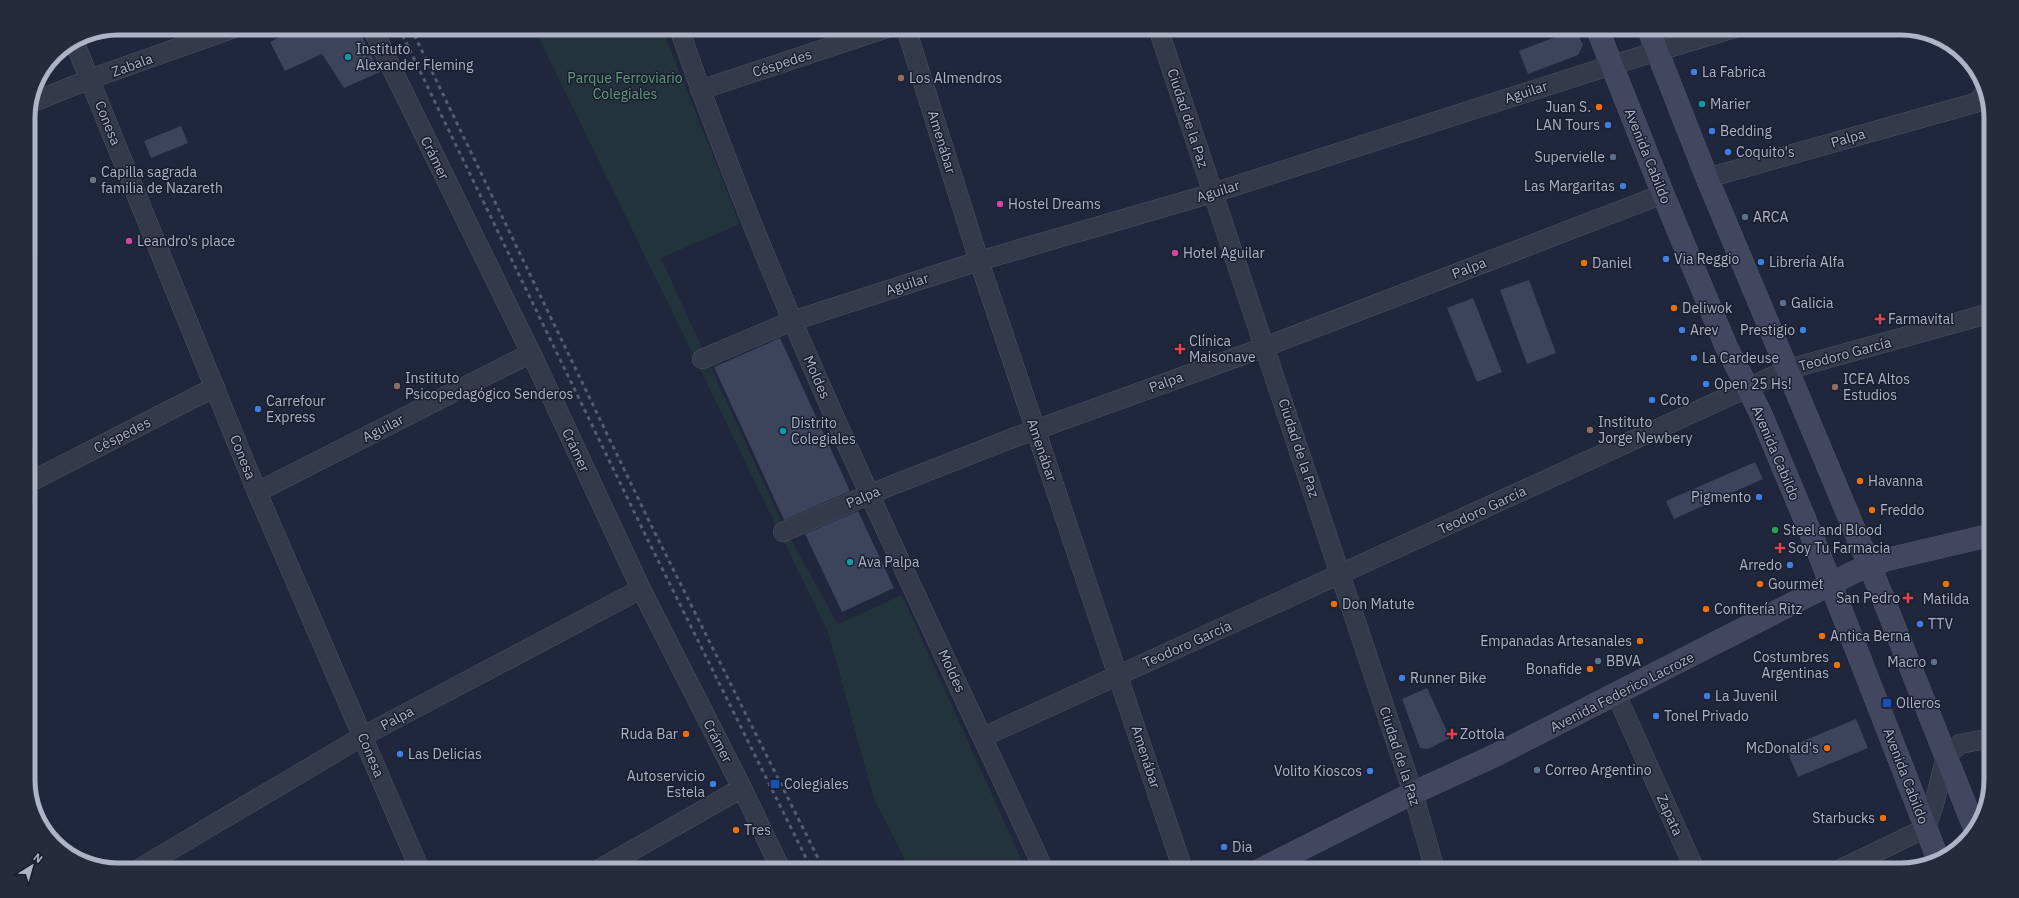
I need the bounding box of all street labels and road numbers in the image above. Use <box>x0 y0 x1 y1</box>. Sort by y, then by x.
street label: Céspedes <box>750 45 814 81</box>
street label: Zabala <box>109 49 156 81</box>
street label: Ciudad de la Paz <box>1163 66 1213 170</box>
street label: Aguilar <box>1502 77 1550 107</box>
street label: Conesa <box>91 98 125 148</box>
street label: Avenida Cabildo <box>1621 106 1675 206</box>
street label: Amenábar <box>924 108 960 176</box>
street label: Palpa <box>1829 124 1868 152</box>
street label: Crámer <box>417 133 453 183</box>
street label: Aguilar <box>1194 176 1242 206</box>
street label: Palpa <box>1449 253 1489 283</box>
street label: Aguilar <box>883 269 931 299</box>
street label: Teodoro García <box>1797 333 1894 375</box>
street label: Moldes <box>799 352 835 402</box>
street label: Palpa <box>1146 367 1186 396</box>
street label: Ciudad de la Paz <box>1274 396 1324 500</box>
street label: Avenida Cabildo <box>1748 403 1804 503</box>
street label: Aguilar <box>359 410 407 446</box>
street label: Céspedes <box>90 413 154 457</box>
street label: Amenábar <box>1023 416 1061 484</box>
street label: Crámer <box>558 425 594 475</box>
street label: Conesa <box>226 432 260 482</box>
street label: Palpa <box>843 482 883 512</box>
street label: Teodoro García <box>1435 482 1529 538</box>
street label: Teodoro García <box>1140 616 1235 672</box>
street label: Moldes <box>934 647 970 696</box>
street label: Avenida Federico Lacroze <box>1547 648 1697 736</box>
street label: Palpa <box>377 702 417 734</box>
street label: Ciudad de la Paz <box>1375 704 1425 808</box>
street label: Crámer <box>699 716 737 766</box>
street label: Amenábar <box>1127 723 1165 791</box>
street label: Avenida Cabildo <box>1879 726 1933 827</box>
street label: Conesa <box>354 730 389 780</box>
street label: Zapata <box>1653 791 1687 839</box>

